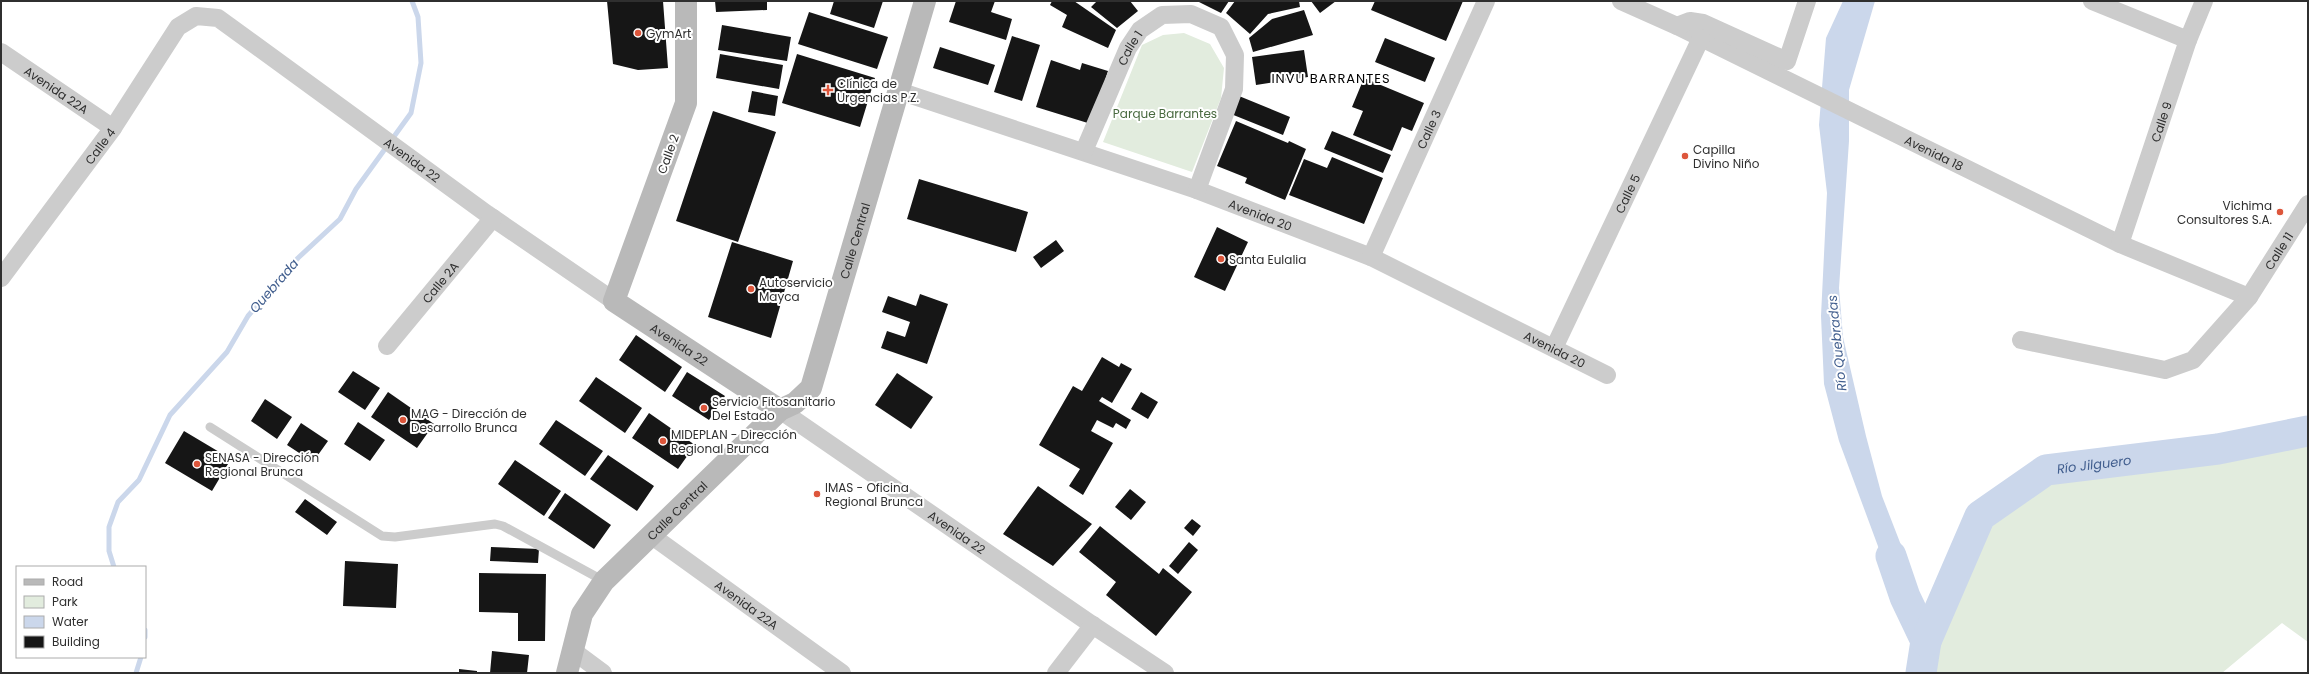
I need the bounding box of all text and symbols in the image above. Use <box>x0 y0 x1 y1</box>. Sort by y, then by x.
place label: GymArt <box>646 25 691 42</box>
street label: Calle 1 <box>1113 27 1146 68</box>
marker: GymArt <box>633 28 643 38</box>
street label: Avenida 22A <box>21 62 92 118</box>
district label: INVU BARRANTES <box>1271 69 1391 88</box>
place label: Clínica de Urgencias P.Z. <box>837 75 919 106</box>
marker: Clínica de Urgencias P.Z. <box>822 84 834 96</box>
street label: Calle 9 <box>2146 99 2175 144</box>
park label: Parque Barrantes <box>1113 105 1217 122</box>
street label: Calle 3 <box>1412 107 1445 151</box>
street label: Calle 4 <box>80 124 119 168</box>
street label: Avenida 18 <box>1902 131 1967 174</box>
street label: Calle 2 <box>653 132 683 176</box>
street label: Avenida 22 <box>381 133 444 186</box>
place label: Capilla Divino Niño <box>1693 141 1760 172</box>
marker: Capilla Divino Niño <box>1680 151 1690 161</box>
street label: Calle 5 <box>1611 171 1644 216</box>
street label: Avenida 20 <box>1226 194 1295 234</box>
place label: Vichima Consultores S.A. <box>2177 197 2272 228</box>
street label: Calle Central <box>835 201 874 281</box>
marker: Vichima Consultores S.A. <box>2275 207 2285 217</box>
street label: Calle 11 <box>2260 229 2297 273</box>
place label: Santa Eulalia <box>1229 251 1306 268</box>
water label: Quebrada <box>245 254 303 317</box>
marker: Santa Eulalia <box>1216 254 1226 264</box>
street label: Calle 2A <box>418 258 462 306</box>
place label: Autoservicio Mayca <box>759 274 833 305</box>
marker: Autoservicio Mayca <box>746 284 756 294</box>
water label: Río Quebradas <box>1822 294 1852 392</box>
street label: Avenida 22 <box>647 319 712 369</box>
street label: Avenida 20 <box>1521 326 1589 371</box>
place label: Servicio Fitosanitario Del Estado <box>712 393 836 424</box>
marker: Servicio Fitosanitario Del Estado <box>699 403 709 413</box>
place label: MAG - Dirección de Desarrollo Brunca <box>411 405 527 436</box>
marker: MAG - Dirección de Desarrollo Brunca <box>398 415 408 425</box>
place label: MIDEPLAN - Dirección Regional Brunca <box>671 426 797 457</box>
marker: MIDEPLAN - Dirección Regional Brunca <box>658 436 668 446</box>
place label: SENASA - Dirección Regional Brunca <box>205 449 319 480</box>
water label: Río Jilguero <box>2056 450 2132 478</box>
marker: SENASA - Dirección Regional Brunca <box>192 459 202 469</box>
street label: Calle Central <box>643 477 711 544</box>
place label: IMAS - Oficina Regional Brunca <box>825 479 923 510</box>
marker: IMAS - Oficina Regional Brunca <box>812 489 822 499</box>
street label: Avenida 22 <box>925 506 989 558</box>
legend <box>16 566 146 658</box>
text: Road <box>52 573 83 590</box>
street label: Avenida 22A <box>712 576 782 633</box>
text: Park <box>52 593 79 610</box>
text: Water <box>52 613 89 630</box>
text: Building <box>52 633 100 650</box>

